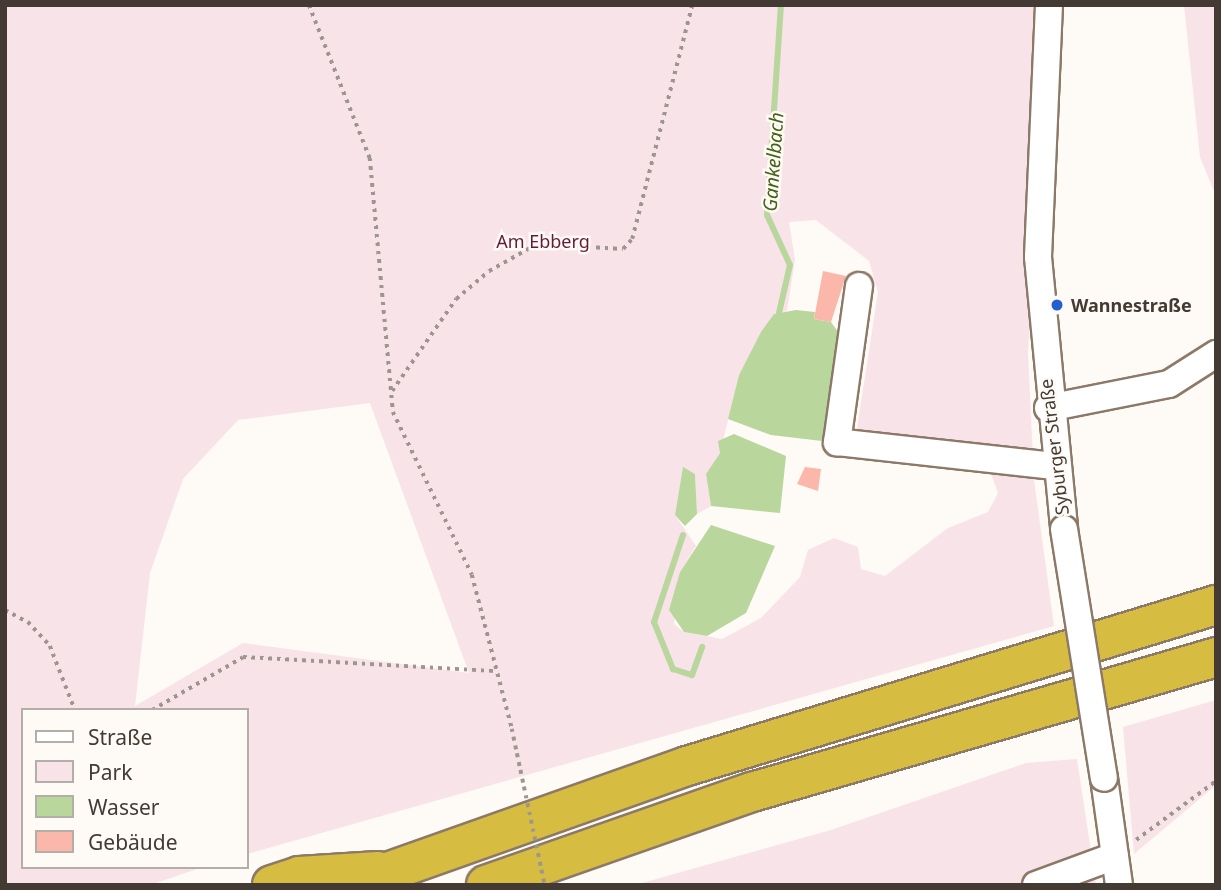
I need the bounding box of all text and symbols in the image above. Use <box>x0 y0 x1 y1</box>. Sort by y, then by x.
water label: Gankelbach <box>759 112 789 212</box>
park label: Am Ebberg <box>496 230 590 252</box>
place label: Wannestraße <box>1071 294 1192 316</box>
marker: Wannestraße <box>1049 297 1065 313</box>
street label: Syburger Straße <box>1035 378 1073 516</box>
legend <box>21 708 248 869</box>
text: Straße <box>88 723 152 751</box>
text: Park <box>88 758 132 786</box>
text: Wasser <box>88 793 160 821</box>
text: Gebäude <box>88 828 178 856</box>

